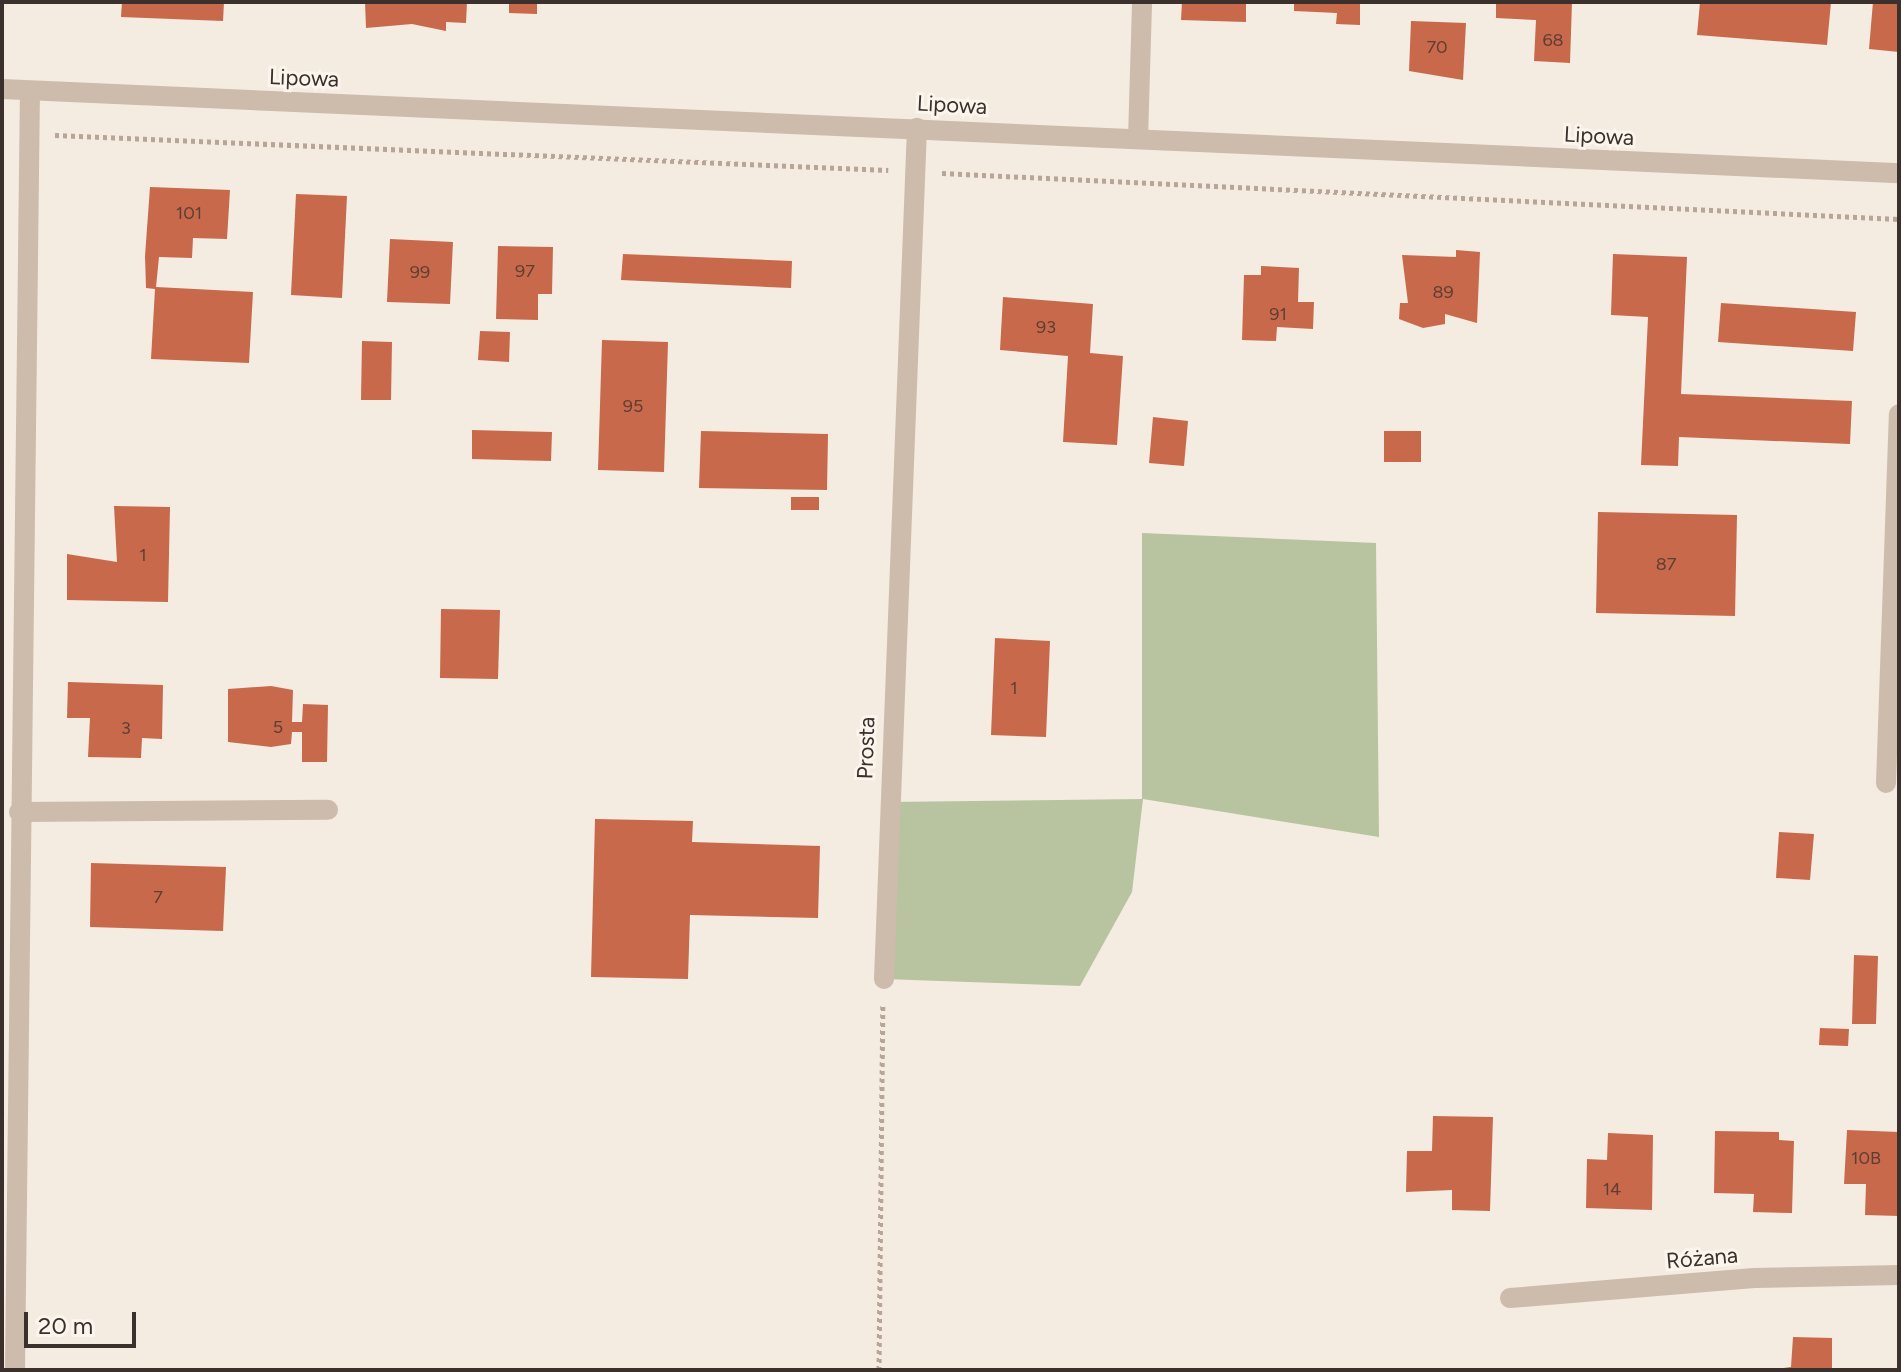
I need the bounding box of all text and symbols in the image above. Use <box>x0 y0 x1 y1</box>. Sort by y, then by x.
house number: 68 <box>1542 29 1564 51</box>
house number: 70 <box>1426 36 1448 58</box>
street label: Lipowa <box>268 64 340 92</box>
street label: Lipowa <box>916 90 988 120</box>
street label: Lipowa <box>1563 121 1635 151</box>
house number: 101 <box>176 202 202 224</box>
house number: 97 <box>515 260 535 282</box>
house number: 99 <box>410 261 430 283</box>
house number: 89 <box>1432 281 1454 303</box>
house number: 91 <box>1269 303 1287 325</box>
house number: 93 <box>1036 316 1056 338</box>
house number: 95 <box>623 395 643 417</box>
house number: 1 <box>139 544 147 566</box>
house number: 87 <box>1656 553 1676 575</box>
house number: 1 <box>1010 677 1018 699</box>
house number: 5 <box>273 716 283 738</box>
street label: Prosta <box>852 716 880 780</box>
house number: 3 <box>121 717 131 739</box>
house number: 7 <box>153 886 163 908</box>
house number: 10B <box>1851 1147 1881 1169</box>
house number: 14 <box>1603 1178 1621 1200</box>
street label: Różana <box>1665 1242 1739 1274</box>
scale bar <box>28 1296 140 1346</box>
text: 20 m <box>38 1311 93 1340</box>

